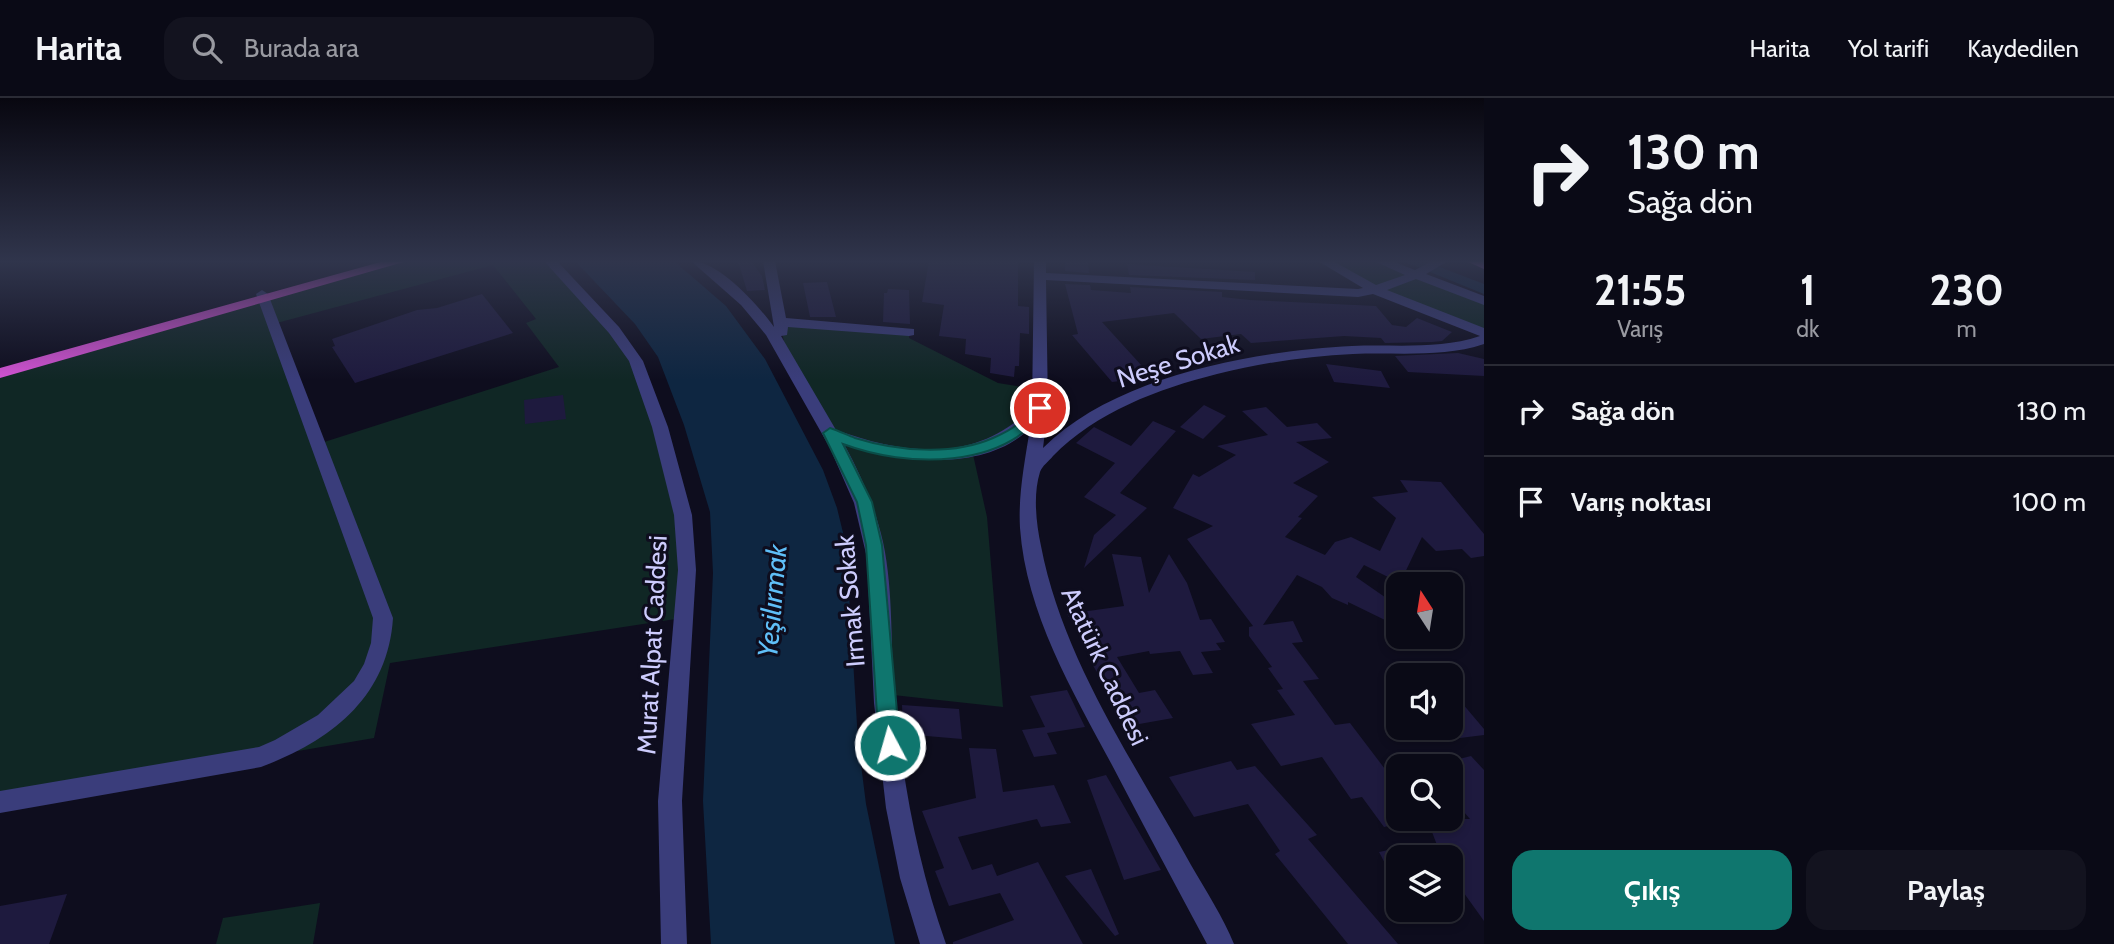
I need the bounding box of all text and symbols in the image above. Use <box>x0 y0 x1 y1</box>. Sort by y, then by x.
search box <box>164 17 654 80</box>
text: Harita <box>35 28 122 68</box>
icon: search <box>188 29 226 67</box>
text: Burada ara <box>244 32 359 64</box>
text: Harita <box>1750 34 1810 63</box>
text: Yol tarifi <box>1848 34 1929 63</box>
text: Kaydedilen <box>1967 34 2079 63</box>
text: 130 m <box>1627 122 1760 181</box>
icon: right <box>1512 126 1603 217</box>
text: Sağa dön <box>1627 182 1753 221</box>
text: 21:55 <box>1594 264 1686 316</box>
text: 1 <box>1800 264 1816 316</box>
text: 230 <box>1929 264 2004 316</box>
text: Varış <box>1617 315 1663 343</box>
text: dk <box>1796 315 1819 343</box>
text: m <box>1957 315 1977 343</box>
street label: Neşe Sokak <box>1113 327 1243 395</box>
pin <box>1010 378 1070 438</box>
icon: arrive <box>1021 389 1059 427</box>
icon: right <box>1512 392 1550 430</box>
text: Sağa dön <box>1571 395 1675 427</box>
text: 130 m <box>2017 395 2086 427</box>
icon: arrive <box>1512 483 1550 521</box>
text: Varış noktası <box>1571 486 1712 518</box>
text: 100 m <box>2013 486 2086 518</box>
street label: Irmak Sokak <box>828 533 872 668</box>
street label: Murat Alpat Caddesi <box>630 535 674 755</box>
water label: Yeşilırmak <box>750 542 794 659</box>
north arrow <box>1386 572 1463 649</box>
map controls <box>1386 572 1463 922</box>
street label: Atatürk Caddesi <box>1054 582 1156 750</box>
button: sound <box>1386 663 1463 740</box>
position arrow <box>853 708 927 782</box>
button: search <box>1386 754 1463 831</box>
button: layers <box>1386 845 1463 922</box>
button: Çıkış <box>1512 850 1792 930</box>
button: Paylaş <box>1806 850 2086 930</box>

